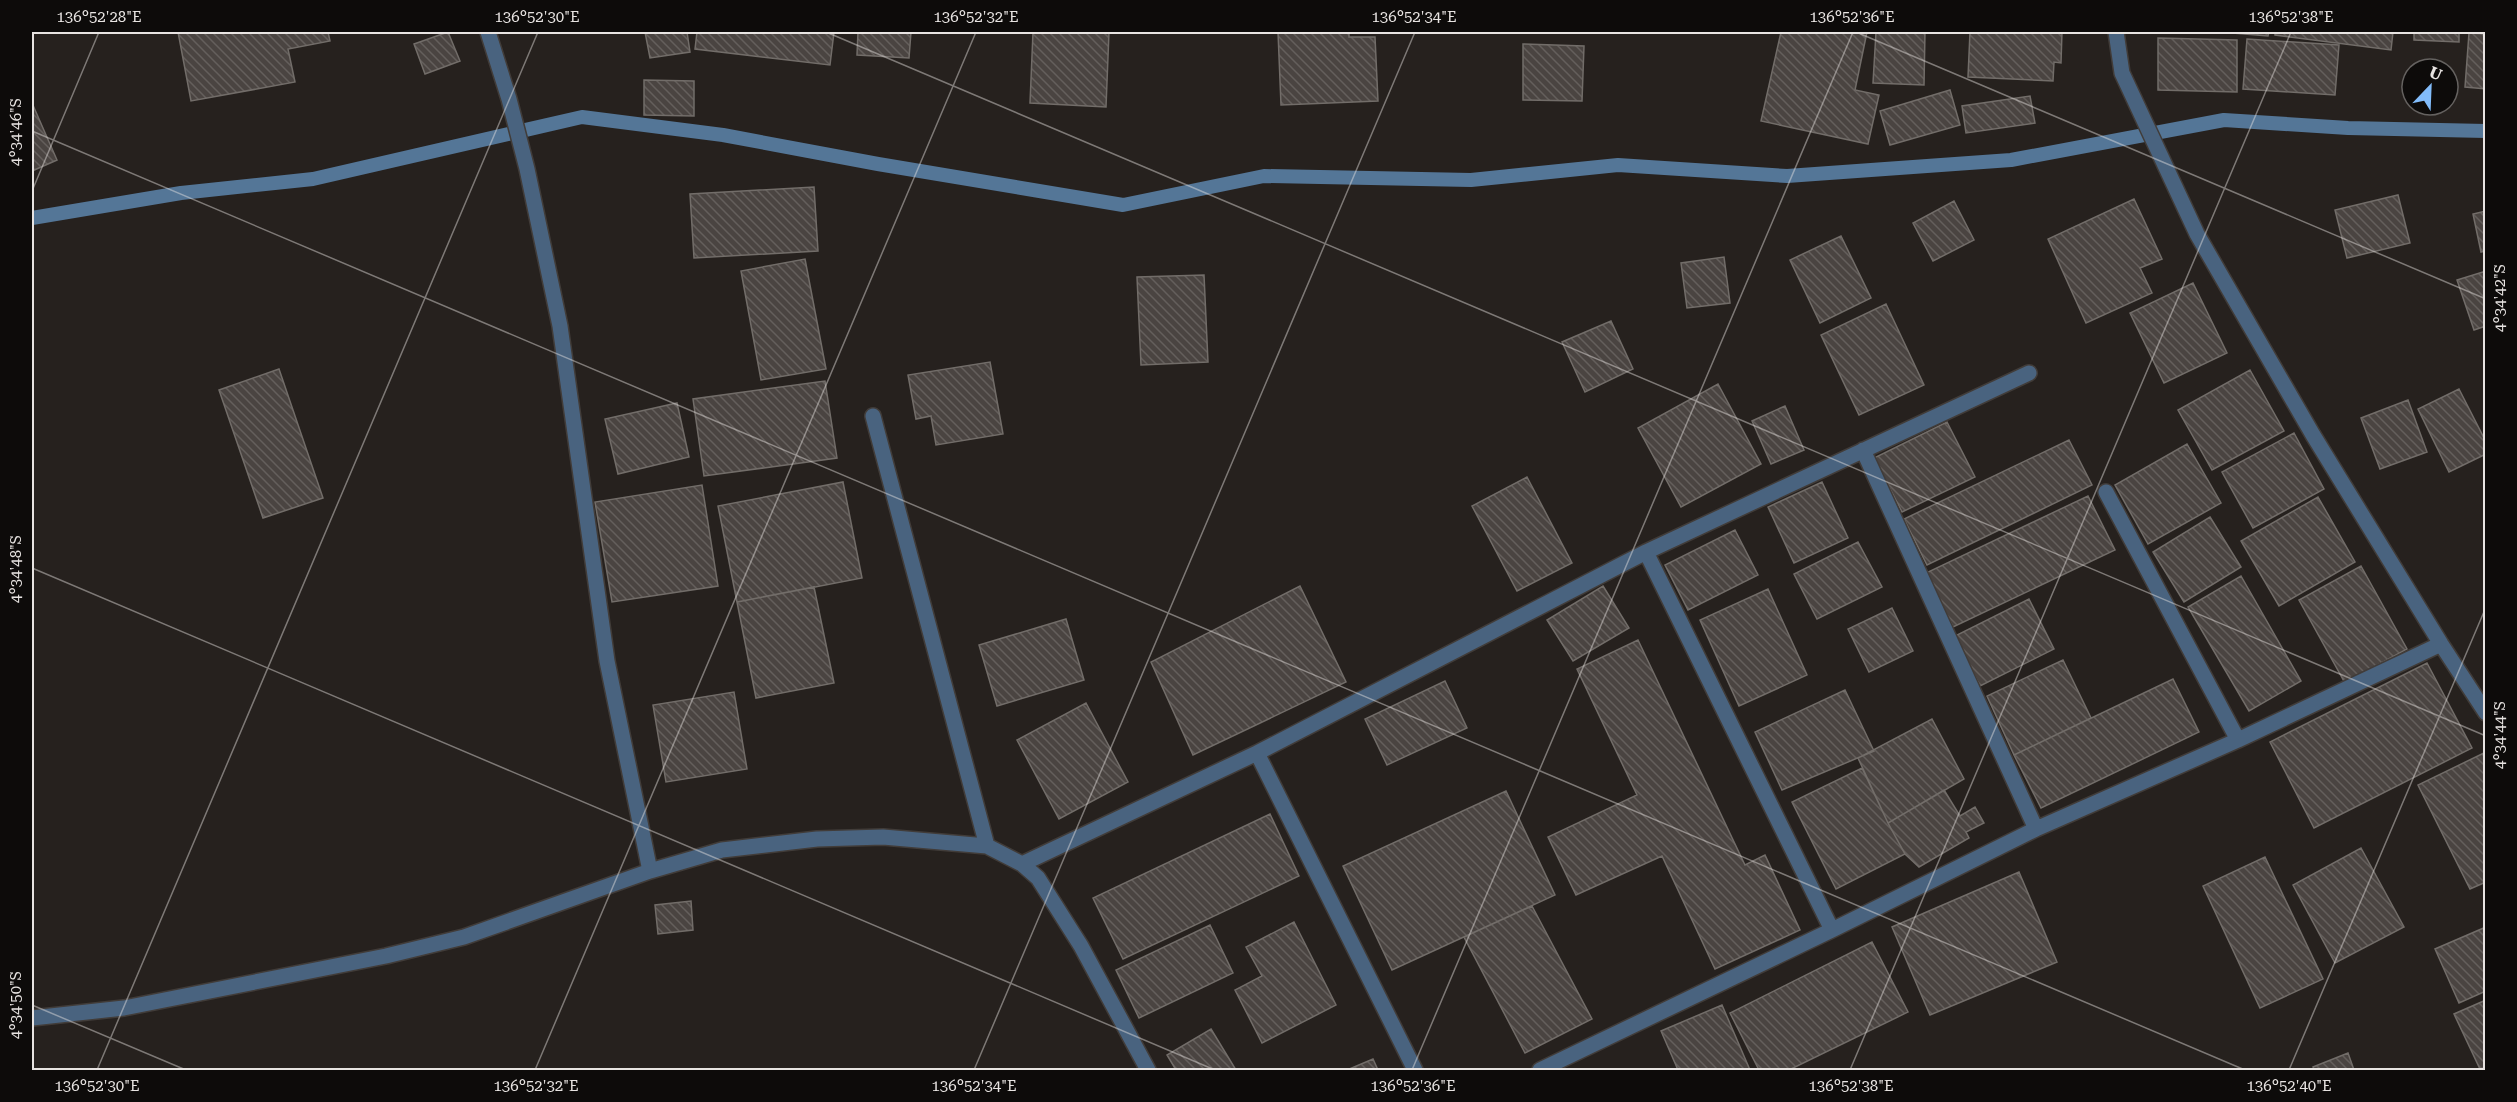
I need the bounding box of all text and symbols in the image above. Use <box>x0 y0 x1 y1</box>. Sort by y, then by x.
text: 136°52'28"E <box>56 8 142 26</box>
text: 136°52'30"E <box>494 8 580 26</box>
text: 136°52'32"E <box>933 8 1019 26</box>
text: 136°52'34"E <box>1371 8 1457 26</box>
text: 136°52'36"E <box>1809 8 1895 26</box>
text: 136°52'38"E <box>2248 8 2334 26</box>
north arrow <box>2400 57 2460 117</box>
text: U <box>2426 63 2445 85</box>
text: 4°34'46"S <box>7 98 25 166</box>
text: 4°34'42"S <box>2491 264 2509 332</box>
text: 4°34'48"S <box>7 535 25 603</box>
text: 4°34'44"S <box>2491 701 2509 769</box>
text: 4°34'50"S <box>7 971 25 1039</box>
text: 136°52'30"E <box>54 1077 140 1095</box>
text: 136°52'32"E <box>493 1077 579 1095</box>
text: 136°52'34"E <box>931 1077 1017 1095</box>
text: 136°52'36"E <box>1370 1077 1456 1095</box>
text: 136°52'38"E <box>1808 1077 1894 1095</box>
text: 136°52'40"E <box>2246 1077 2332 1095</box>

